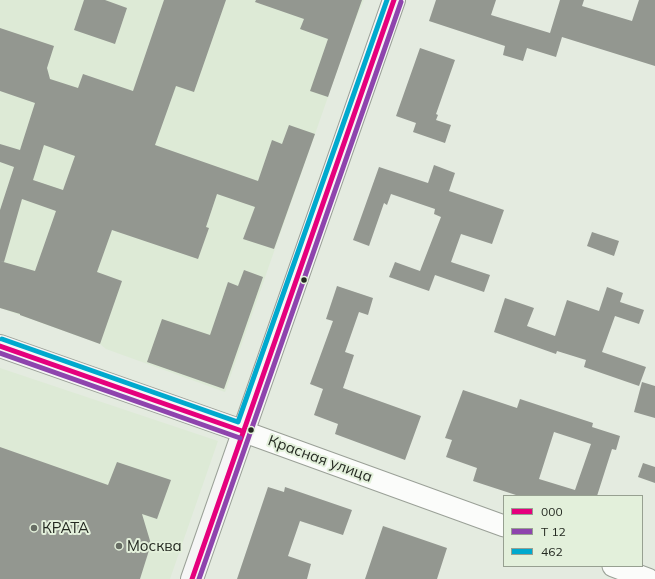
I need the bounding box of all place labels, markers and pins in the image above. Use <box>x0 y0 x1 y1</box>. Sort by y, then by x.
unlabelled marker <box>299 275 309 285</box>
unlabelled marker <box>246 425 256 435</box>
place label: КРАТА <box>42 519 89 537</box>
marker: КРАТА <box>29 523 39 533</box>
place label: Москва <box>127 537 182 555</box>
marker: Москва <box>114 541 124 551</box>

